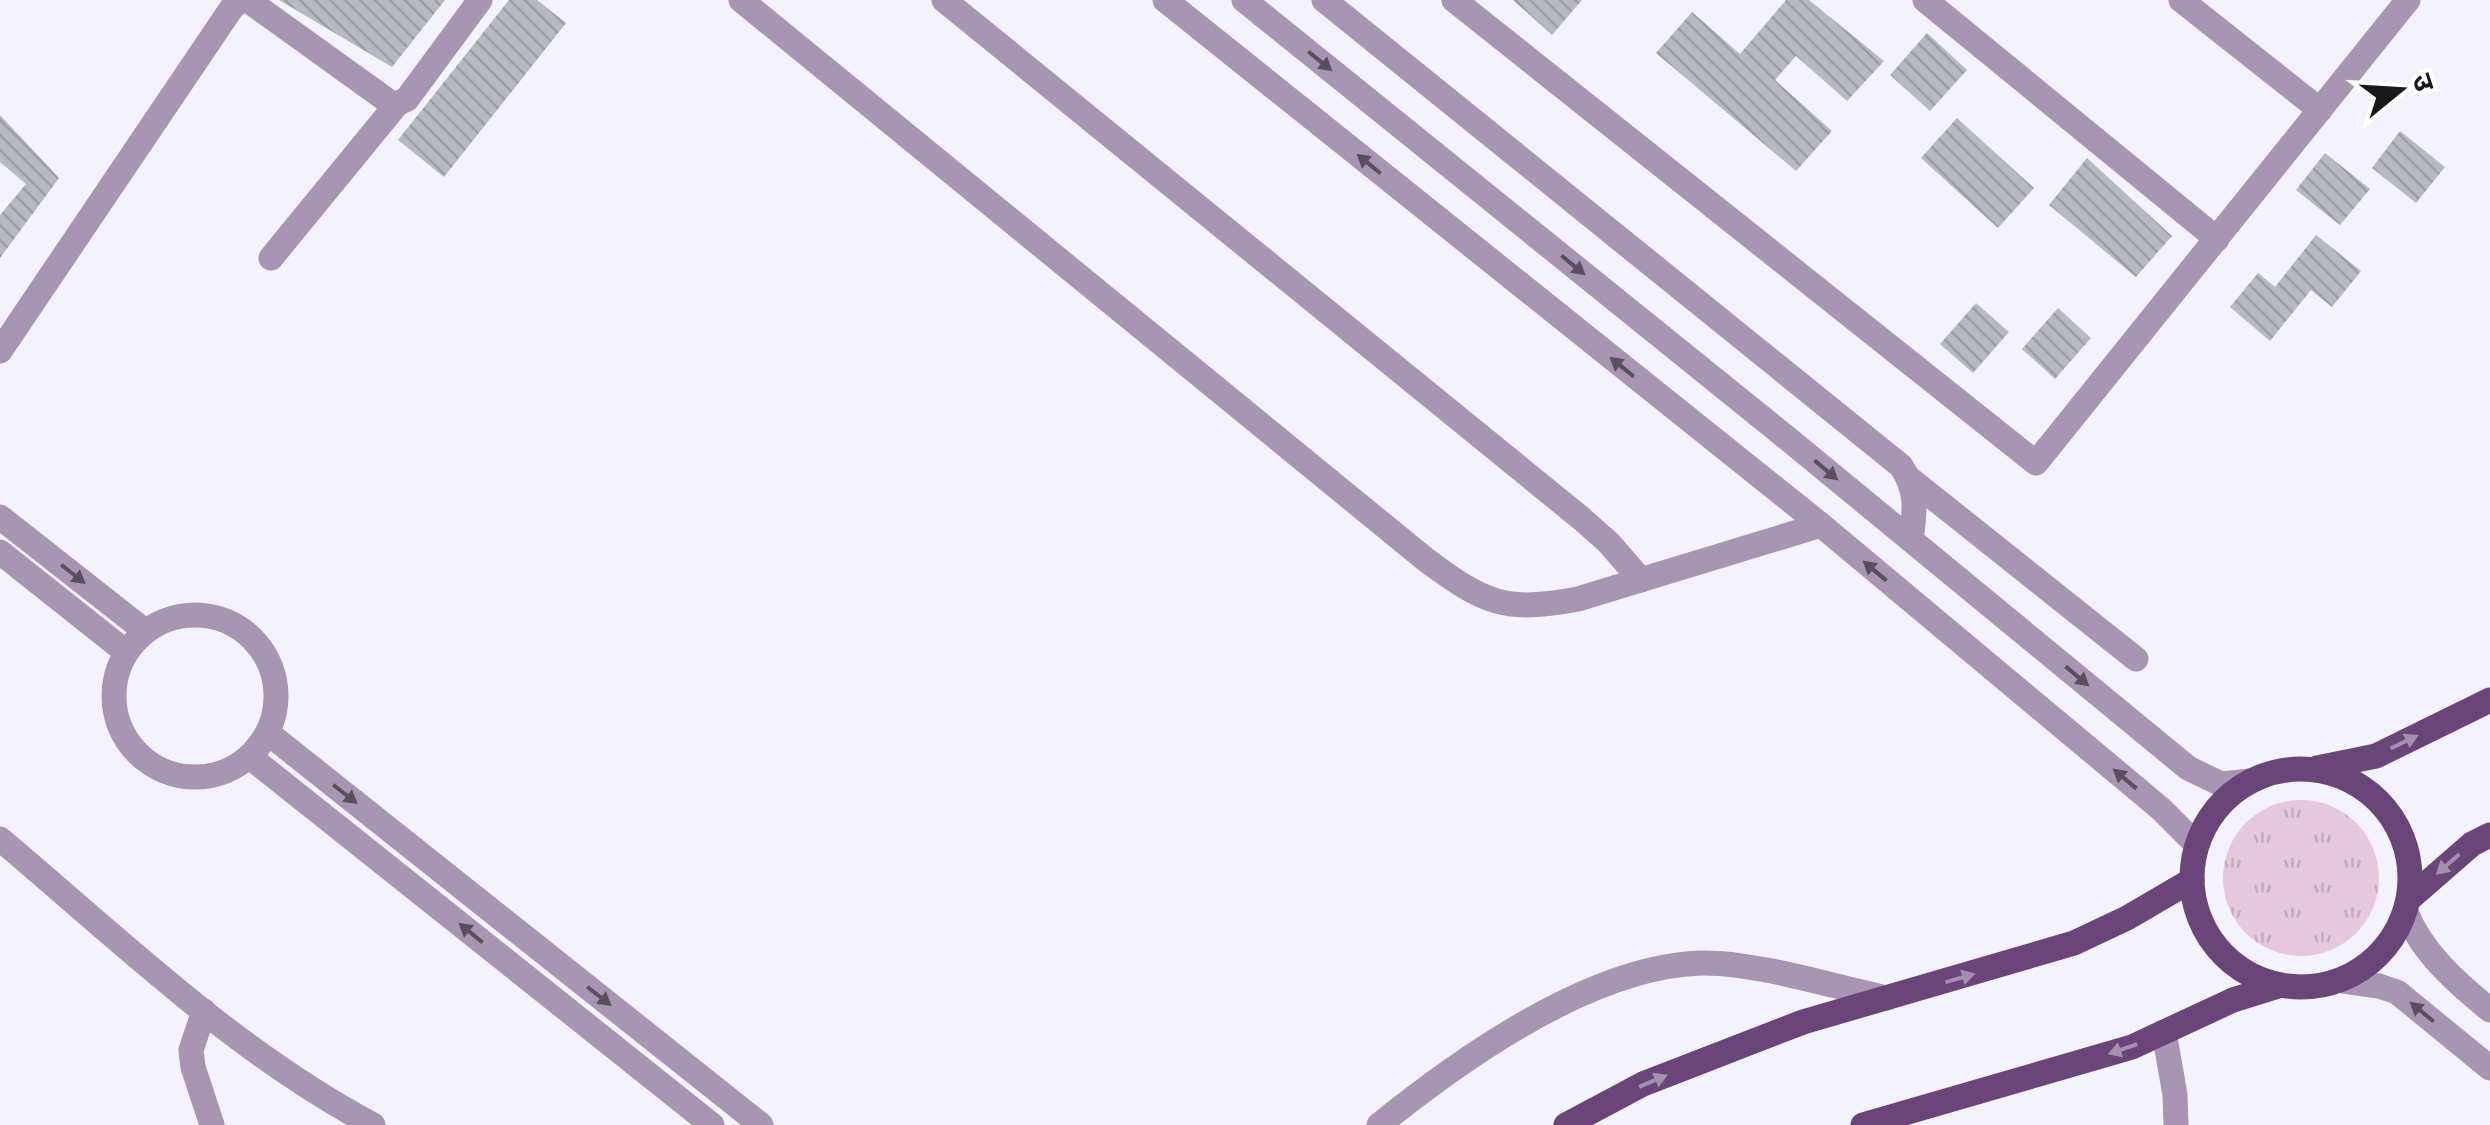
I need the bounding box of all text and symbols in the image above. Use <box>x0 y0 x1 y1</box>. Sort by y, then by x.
north arrow <box>2350 40 2450 140</box>
one-way arrow <box>1308 50 1333 71</box>
text: उ <box>2405 69 2443 96</box>
one-way arrow <box>1356 154 1381 175</box>
one-way arrow <box>1561 254 1586 275</box>
one-way arrow <box>1609 357 1634 378</box>
one-way arrow <box>1813 458 1838 480</box>
one-way arrow <box>1863 560 1888 582</box>
one-way arrow <box>60 563 85 584</box>
one-way arrow <box>2064 665 2089 687</box>
one-way arrow <box>2390 734 2419 751</box>
one-way arrow <box>2113 768 2138 790</box>
one-way arrow <box>332 783 357 804</box>
one-way arrow <box>2436 853 2461 875</box>
one-way arrow <box>459 923 484 944</box>
one-way arrow <box>1946 970 1976 985</box>
one-way arrow <box>586 985 612 1006</box>
one-way arrow <box>2409 1003 2435 1023</box>
one-way arrow <box>2108 1043 2138 1058</box>
one-way arrow <box>1638 1073 1668 1089</box>

